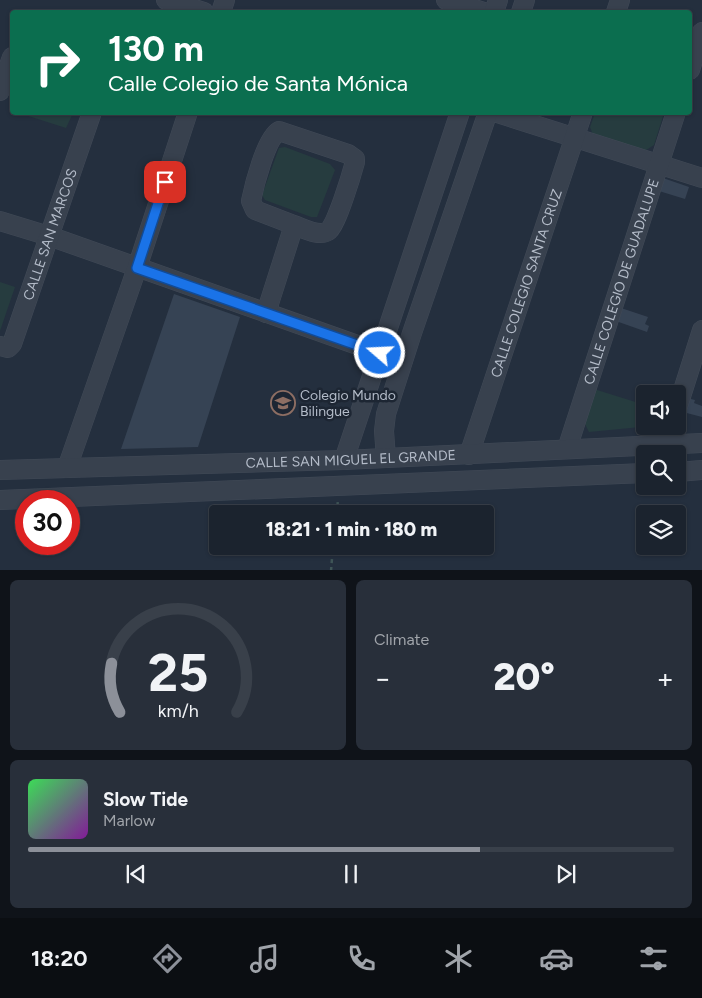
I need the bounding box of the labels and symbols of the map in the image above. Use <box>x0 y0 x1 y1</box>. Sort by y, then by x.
pin <box>144 161 186 203</box>
street label: CALLE SAN MARCOS <box>19 166 80 302</box>
street label: CALLE COLEGIO DE GUADALUPE <box>580 177 662 387</box>
street label: CALLE COLEGIO SANTA CRUZ <box>487 187 565 380</box>
position arrow <box>353 326 405 378</box>
place label: Colegio Mundo Bilingue <box>300 387 396 420</box>
school or university icon: Colegio Mundo Bilingue <box>270 390 296 416</box>
street label: CALLE SAN MIGUEL EL GRANDE <box>245 446 456 471</box>
speed limit sign: 30 <box>15 490 80 555</box>

